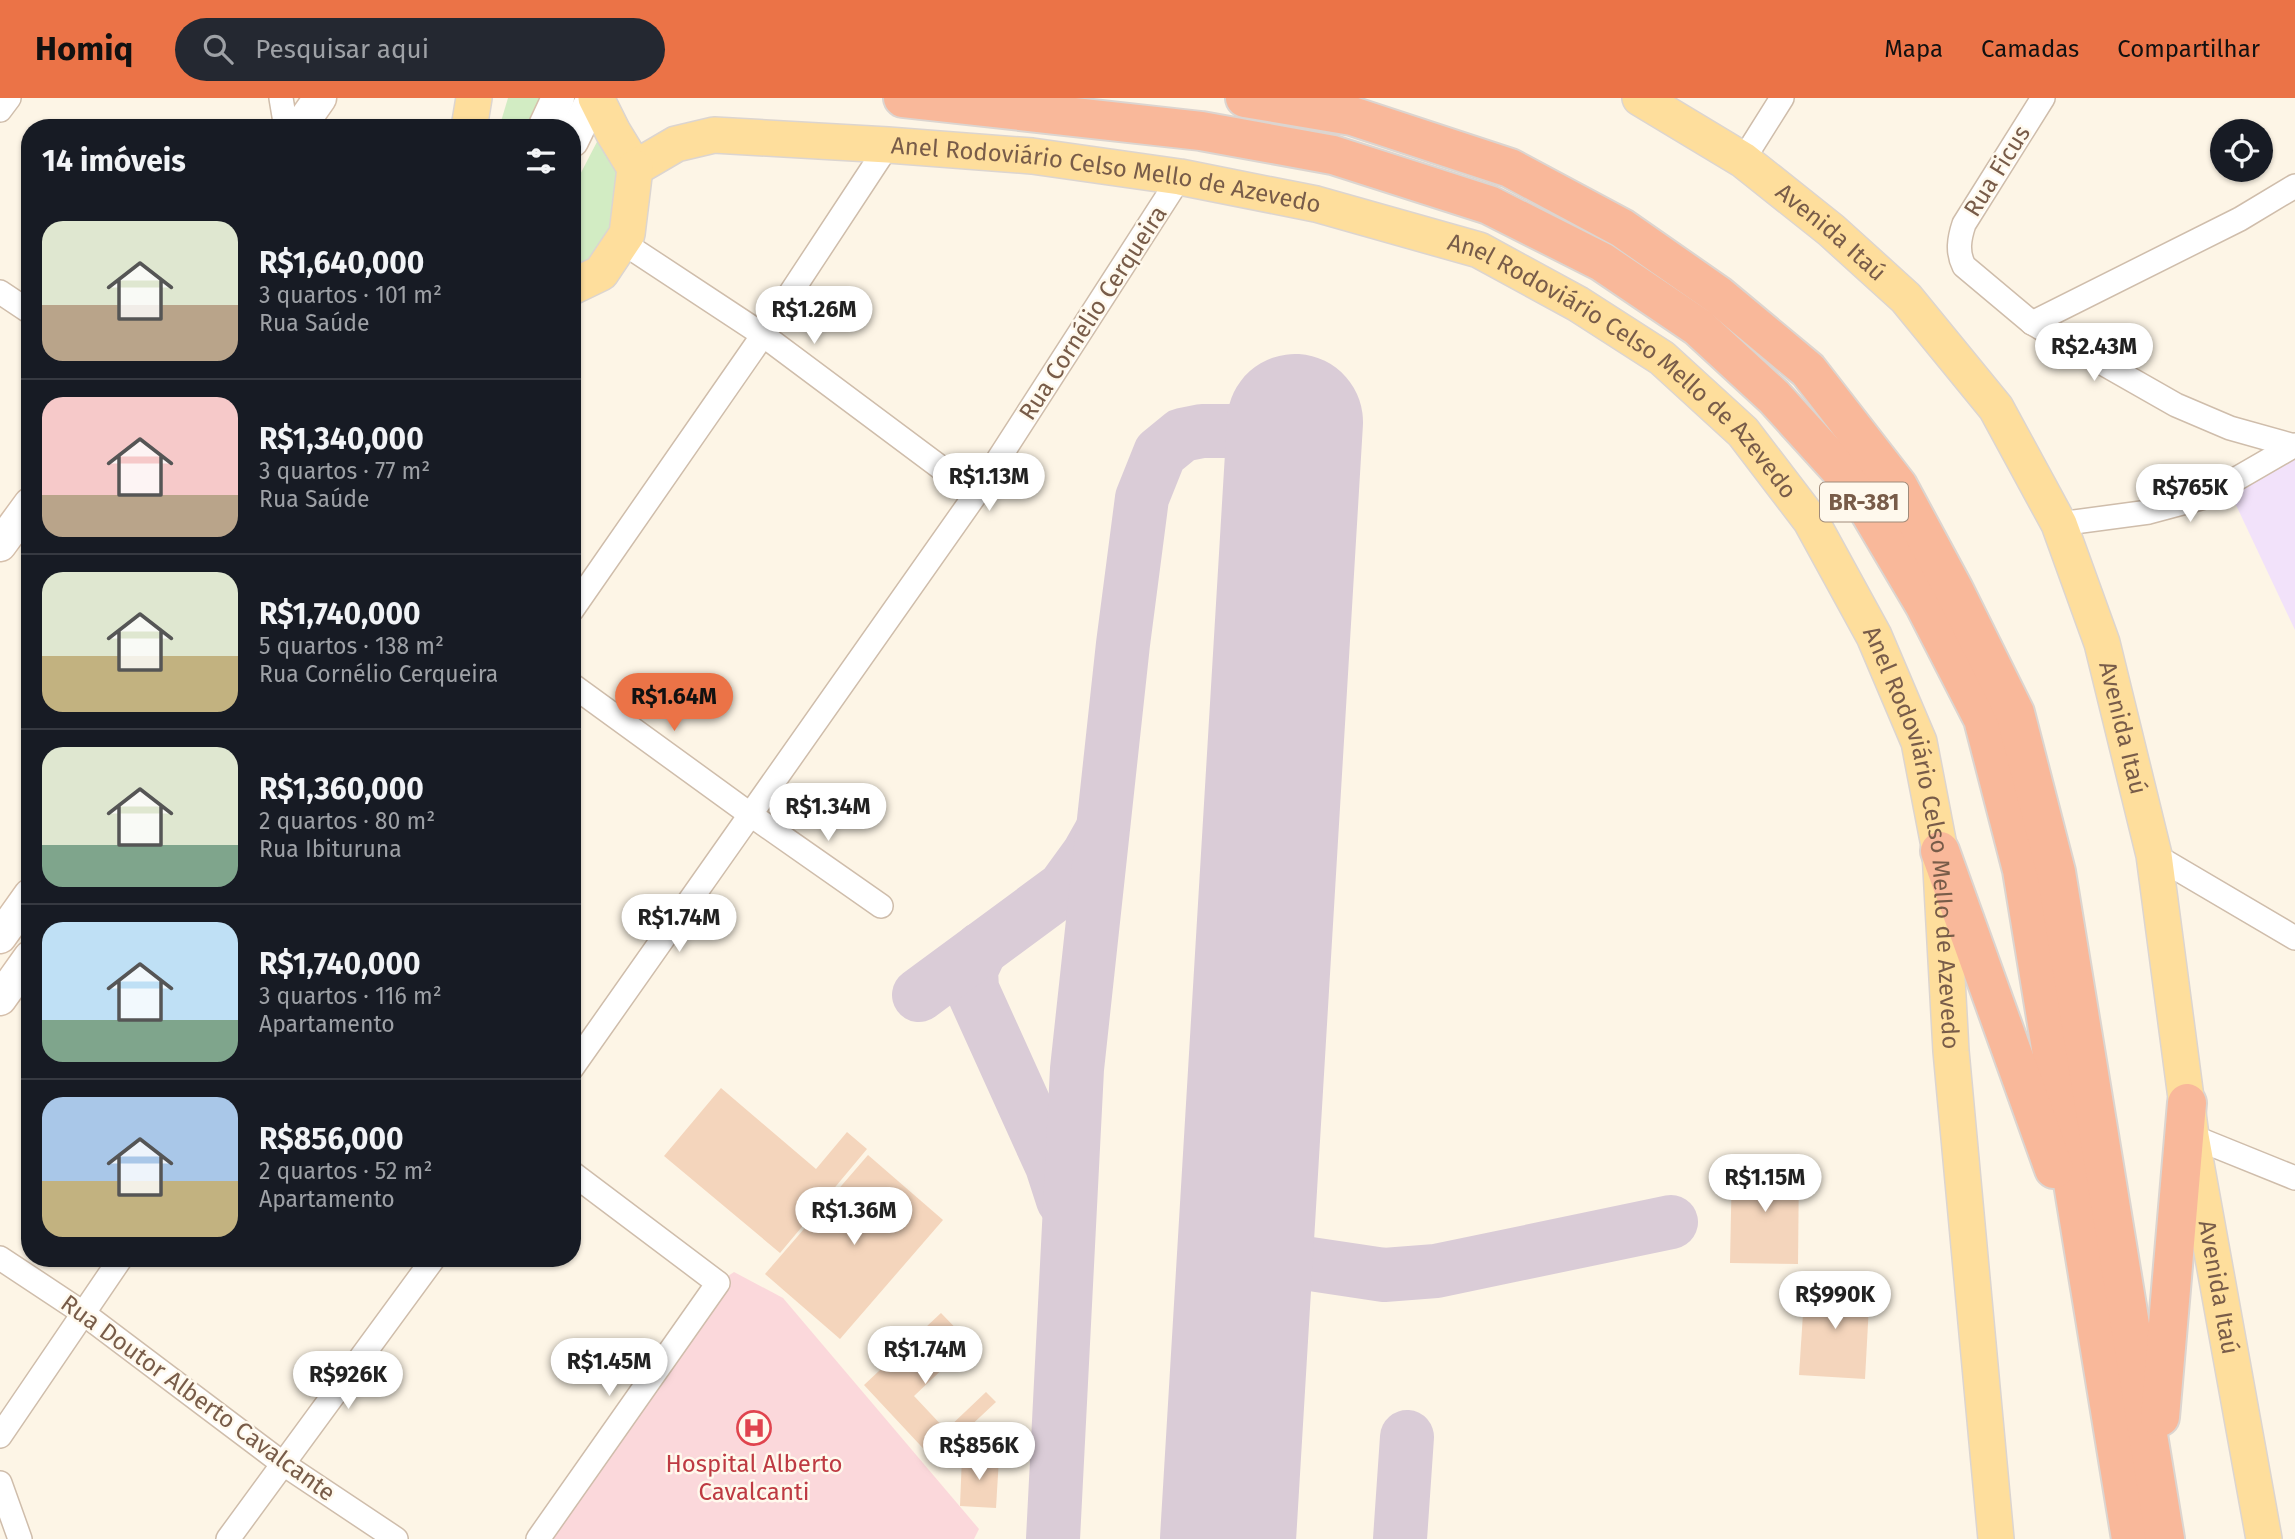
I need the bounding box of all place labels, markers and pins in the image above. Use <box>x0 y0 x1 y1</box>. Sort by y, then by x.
pin: R$1.26M <box>749 286 879 346</box>
pin: R$2.43M <box>2029 324 2159 383</box>
pin: R$1.13M <box>924 454 1054 513</box>
pin: R$765K <box>2133 464 2247 524</box>
pin: R$1.64M <box>609 674 739 733</box>
pin: R$1.34M <box>763 784 893 843</box>
pin: R$1.74M <box>614 894 744 954</box>
pin: R$1.15M <box>1700 1154 1830 1214</box>
pin: R$1.36M <box>789 1188 919 1247</box>
pin: R$990K <box>1778 1272 1892 1331</box>
pin: R$1.74M <box>860 1326 990 1386</box>
pin: R$1.45M <box>544 1338 674 1398</box>
pin: R$926K <box>291 1352 405 1411</box>
hospital icon: Hospital Alberto Cavalcanti <box>735 1409 773 1447</box>
pin: R$856K <box>922 1422 1036 1482</box>
place label: Hospital Alberto Cavalcanti <box>666 1450 842 1506</box>

